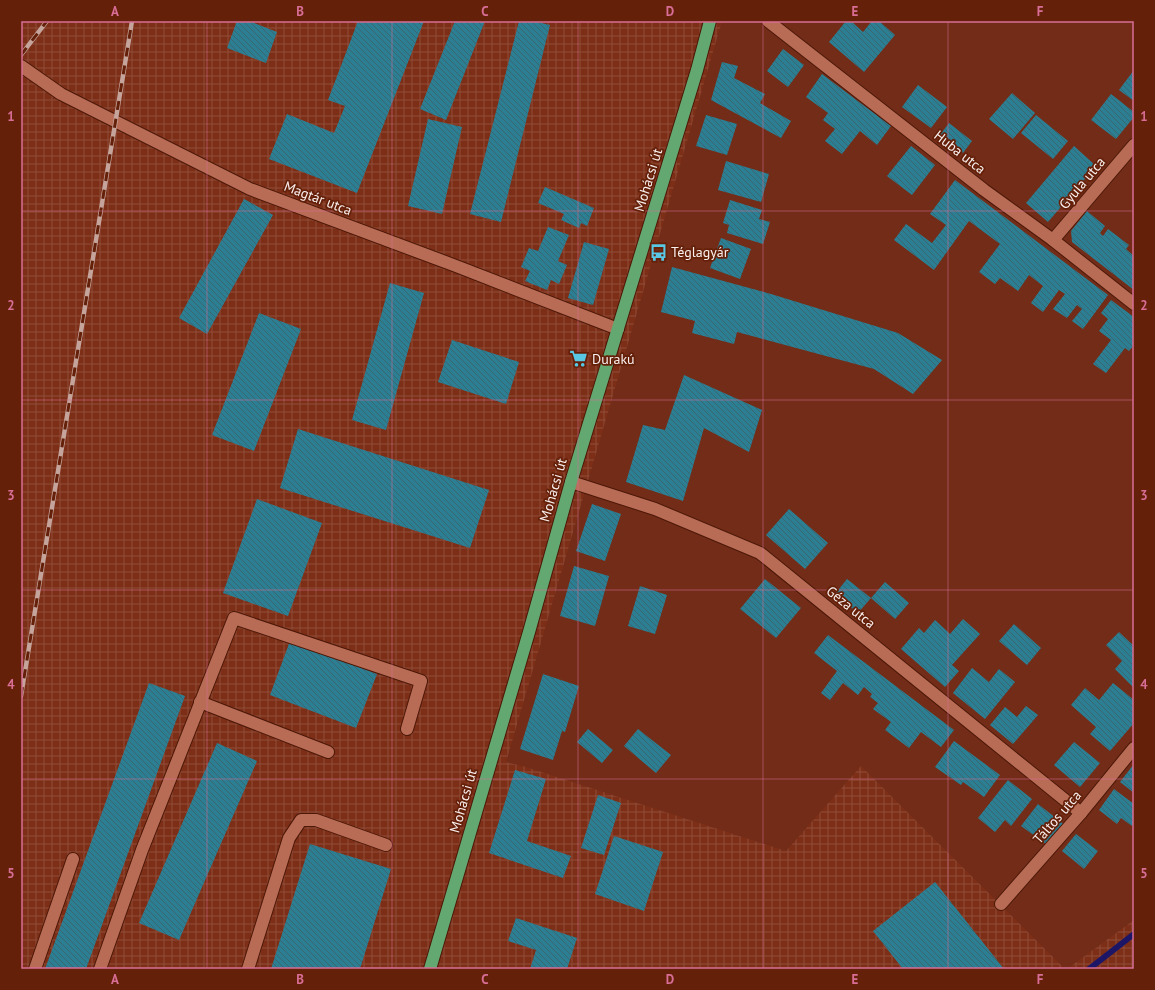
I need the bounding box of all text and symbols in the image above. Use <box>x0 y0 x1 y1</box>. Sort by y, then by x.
text: A <box>111 3 119 20</box>
text: B <box>296 3 304 20</box>
text: C <box>481 3 489 20</box>
text: D <box>666 3 674 20</box>
text: E <box>852 3 859 20</box>
text: F <box>1037 3 1044 20</box>
text: 1 <box>7 108 15 125</box>
text: 1 <box>1140 108 1148 125</box>
street label: Huba utca <box>931 126 989 178</box>
street label: Mohácsi út <box>630 146 666 214</box>
street label: Gyula utca <box>1055 153 1109 213</box>
street label: Magtár utca <box>282 177 354 219</box>
bus stop icon: Téglagyár <box>648 242 668 262</box>
place label: Téglagyár <box>671 243 729 261</box>
text: 2 <box>7 297 15 314</box>
text: 2 <box>1140 297 1148 314</box>
supermarket icon: Durakú <box>569 349 589 369</box>
place label: Durakú <box>592 350 635 368</box>
street label: Mohácsi út <box>535 456 571 524</box>
text: 3 <box>7 487 15 504</box>
text: 3 <box>1140 487 1148 504</box>
street label: Géza utca <box>823 582 879 632</box>
text: 4 <box>7 676 15 693</box>
text: 4 <box>1140 676 1148 693</box>
street label: Mohácsi út <box>445 767 481 835</box>
street label: Táltos utca <box>1029 787 1085 847</box>
text: 5 <box>7 865 15 882</box>
text: 5 <box>1140 865 1148 882</box>
text: A <box>111 971 119 988</box>
text: B <box>296 971 304 988</box>
text: C <box>481 971 489 988</box>
text: D <box>666 971 674 988</box>
text: E <box>852 971 859 988</box>
text: F <box>1037 971 1044 988</box>

